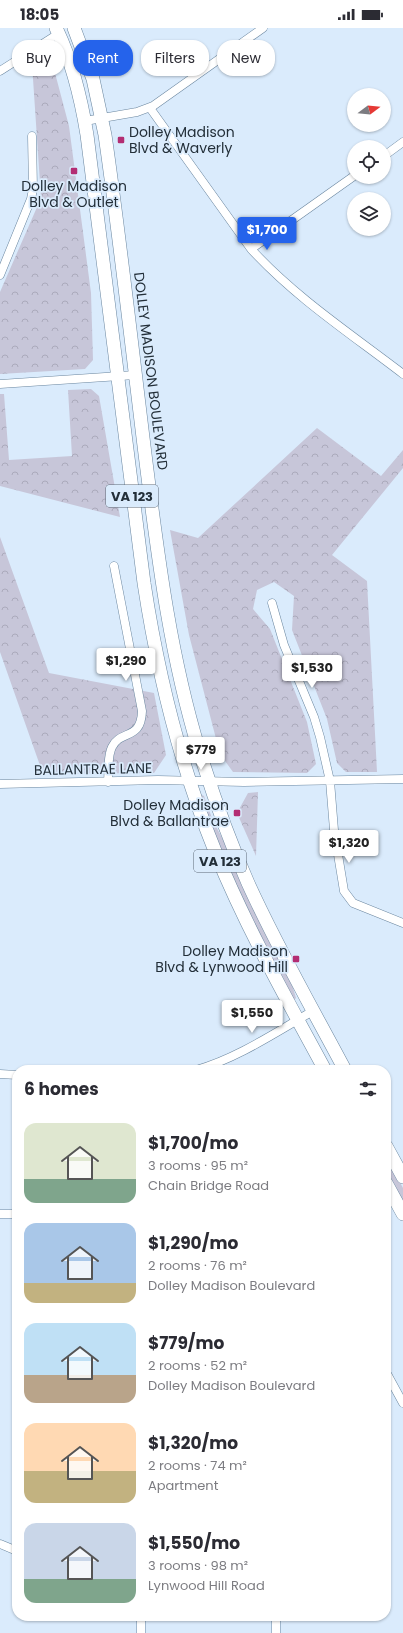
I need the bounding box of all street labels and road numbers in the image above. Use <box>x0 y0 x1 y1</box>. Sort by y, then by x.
street label: DOLLEY MADISON BOULEVARD <box>129 271 173 471</box>
road number: VA 123 <box>106 485 158 507</box>
street label: BALLANTRAE LANE <box>34 758 152 780</box>
road number: VA 123 <box>194 850 246 872</box>

